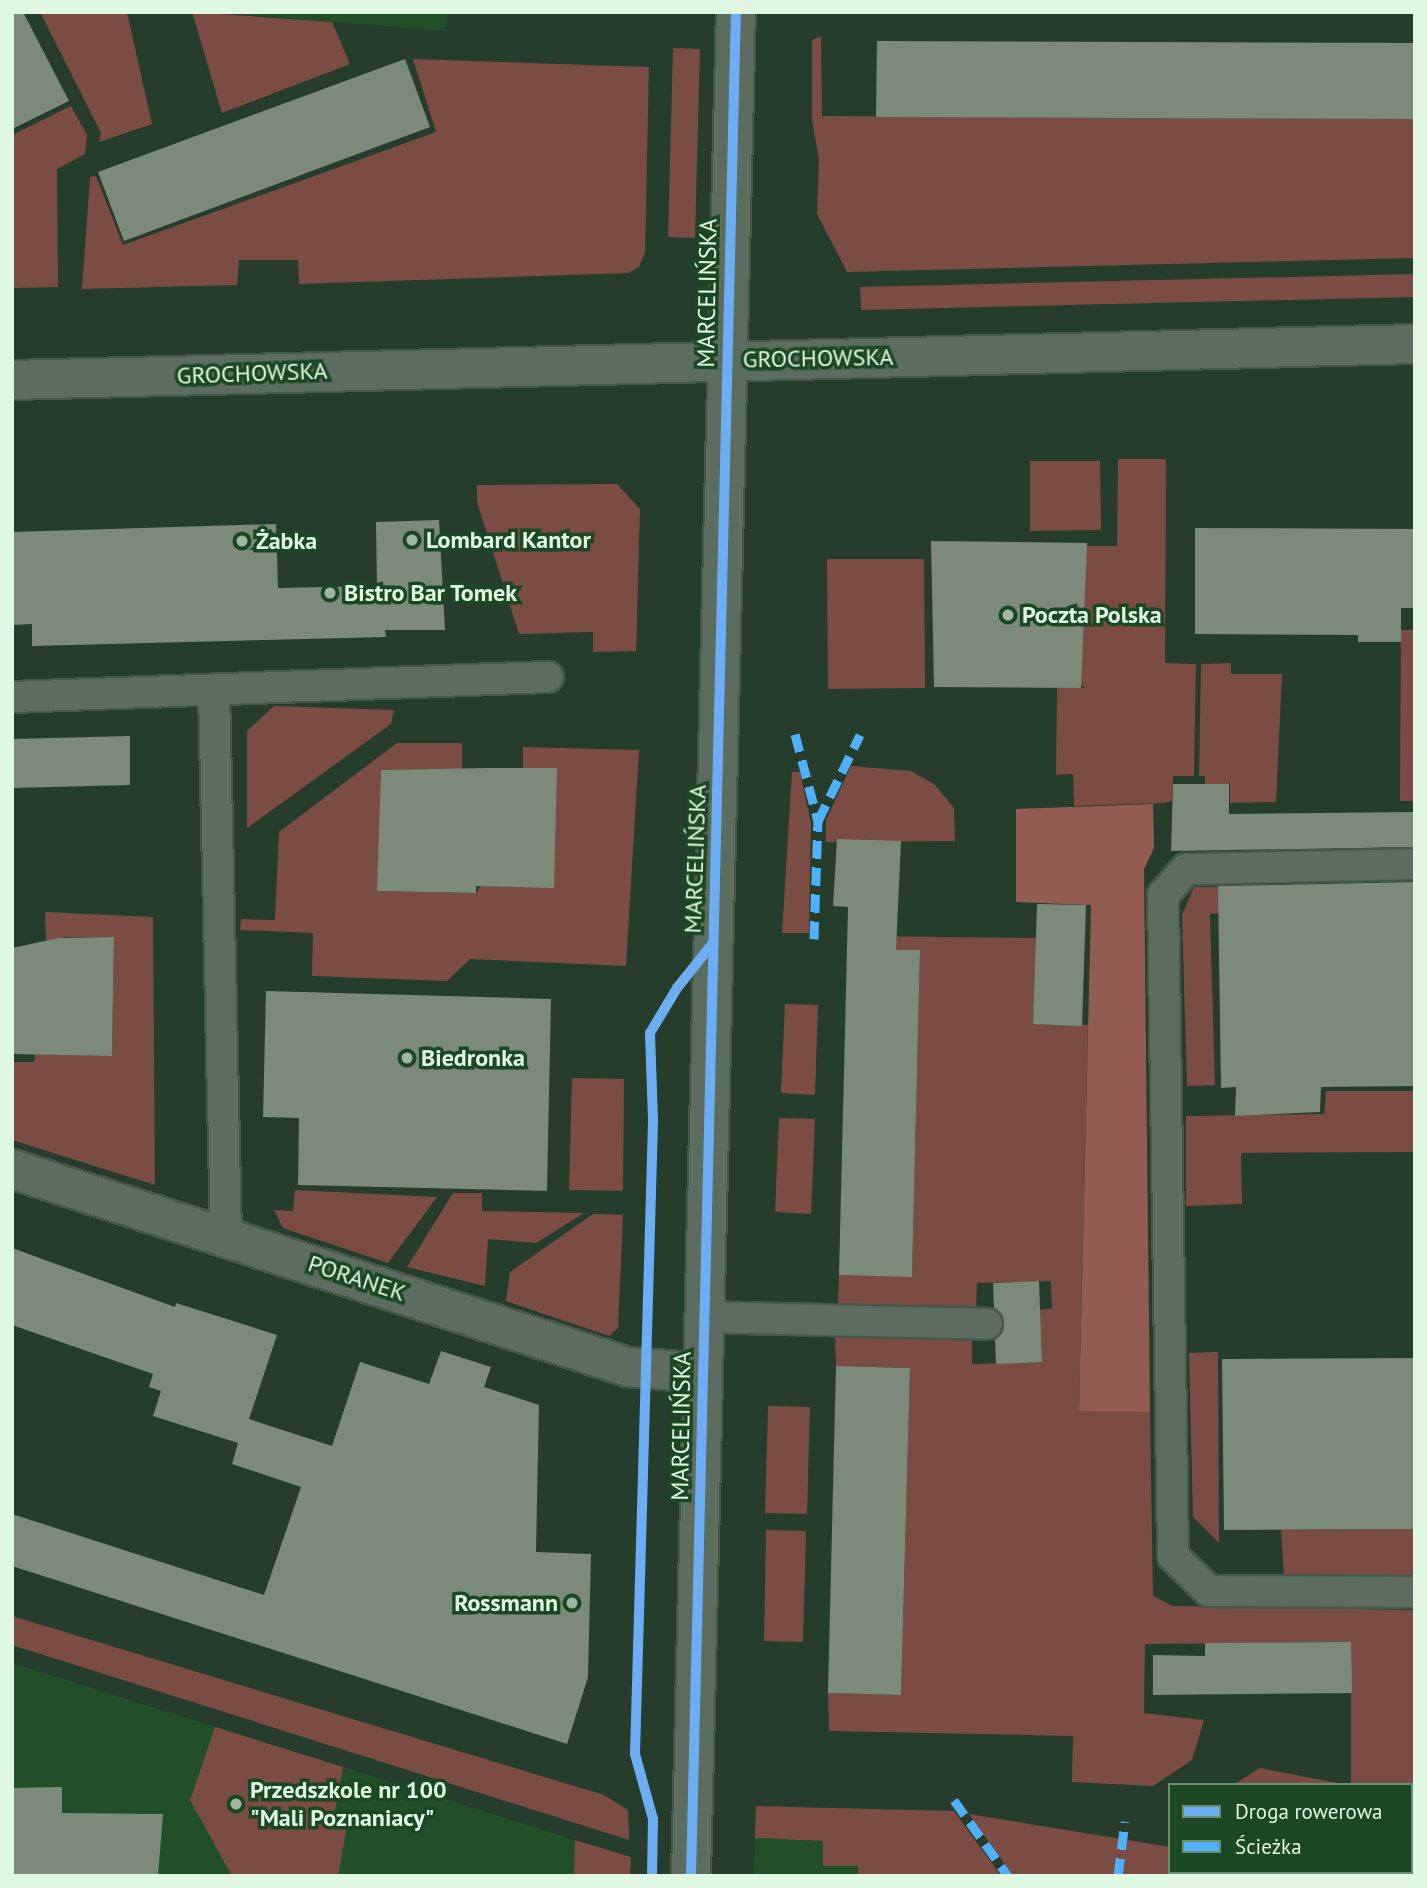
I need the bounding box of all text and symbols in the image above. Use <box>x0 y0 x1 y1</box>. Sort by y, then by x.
street label: MARCELIŃSKA <box>691 218 723 368</box>
street label: GROCHOWSKA <box>742 342 894 374</box>
street label: GROCHOWSKA <box>176 356 328 390</box>
place label: Lombard Kantor <box>426 526 591 554</box>
place label: Żabka <box>256 527 317 555</box>
marker: Lombard Kantor <box>404 532 420 548</box>
marker: Żabka <box>234 533 250 549</box>
place label: Bistro Bar Tomek <box>344 579 518 607</box>
marker: Bistro Bar Tomek <box>322 585 338 601</box>
place label: Poczta Polska <box>1022 601 1162 629</box>
marker: Poczta Polska <box>1000 607 1016 623</box>
street label: MARCELIŃSKA <box>678 784 712 934</box>
place label: Biedronka <box>421 1044 525 1072</box>
marker: Biedronka <box>399 1050 415 1066</box>
street label: PORANEK <box>305 1249 409 1307</box>
street label: MARCELIŃSKA <box>665 1351 697 1501</box>
place label: Rossmann <box>454 1589 558 1617</box>
marker: Rossmann <box>564 1595 580 1611</box>
place label: Przedszkole nr 100 "Mali Poznaniacy" <box>250 1776 447 1832</box>
legend <box>1168 1783 1413 1874</box>
marker: Przedszkole nr 100 "Mali Poznaniacy" <box>228 1796 244 1812</box>
text: Droga rowerowa <box>1235 1798 1382 1825</box>
text: Ścieżka <box>1235 1833 1302 1860</box>

